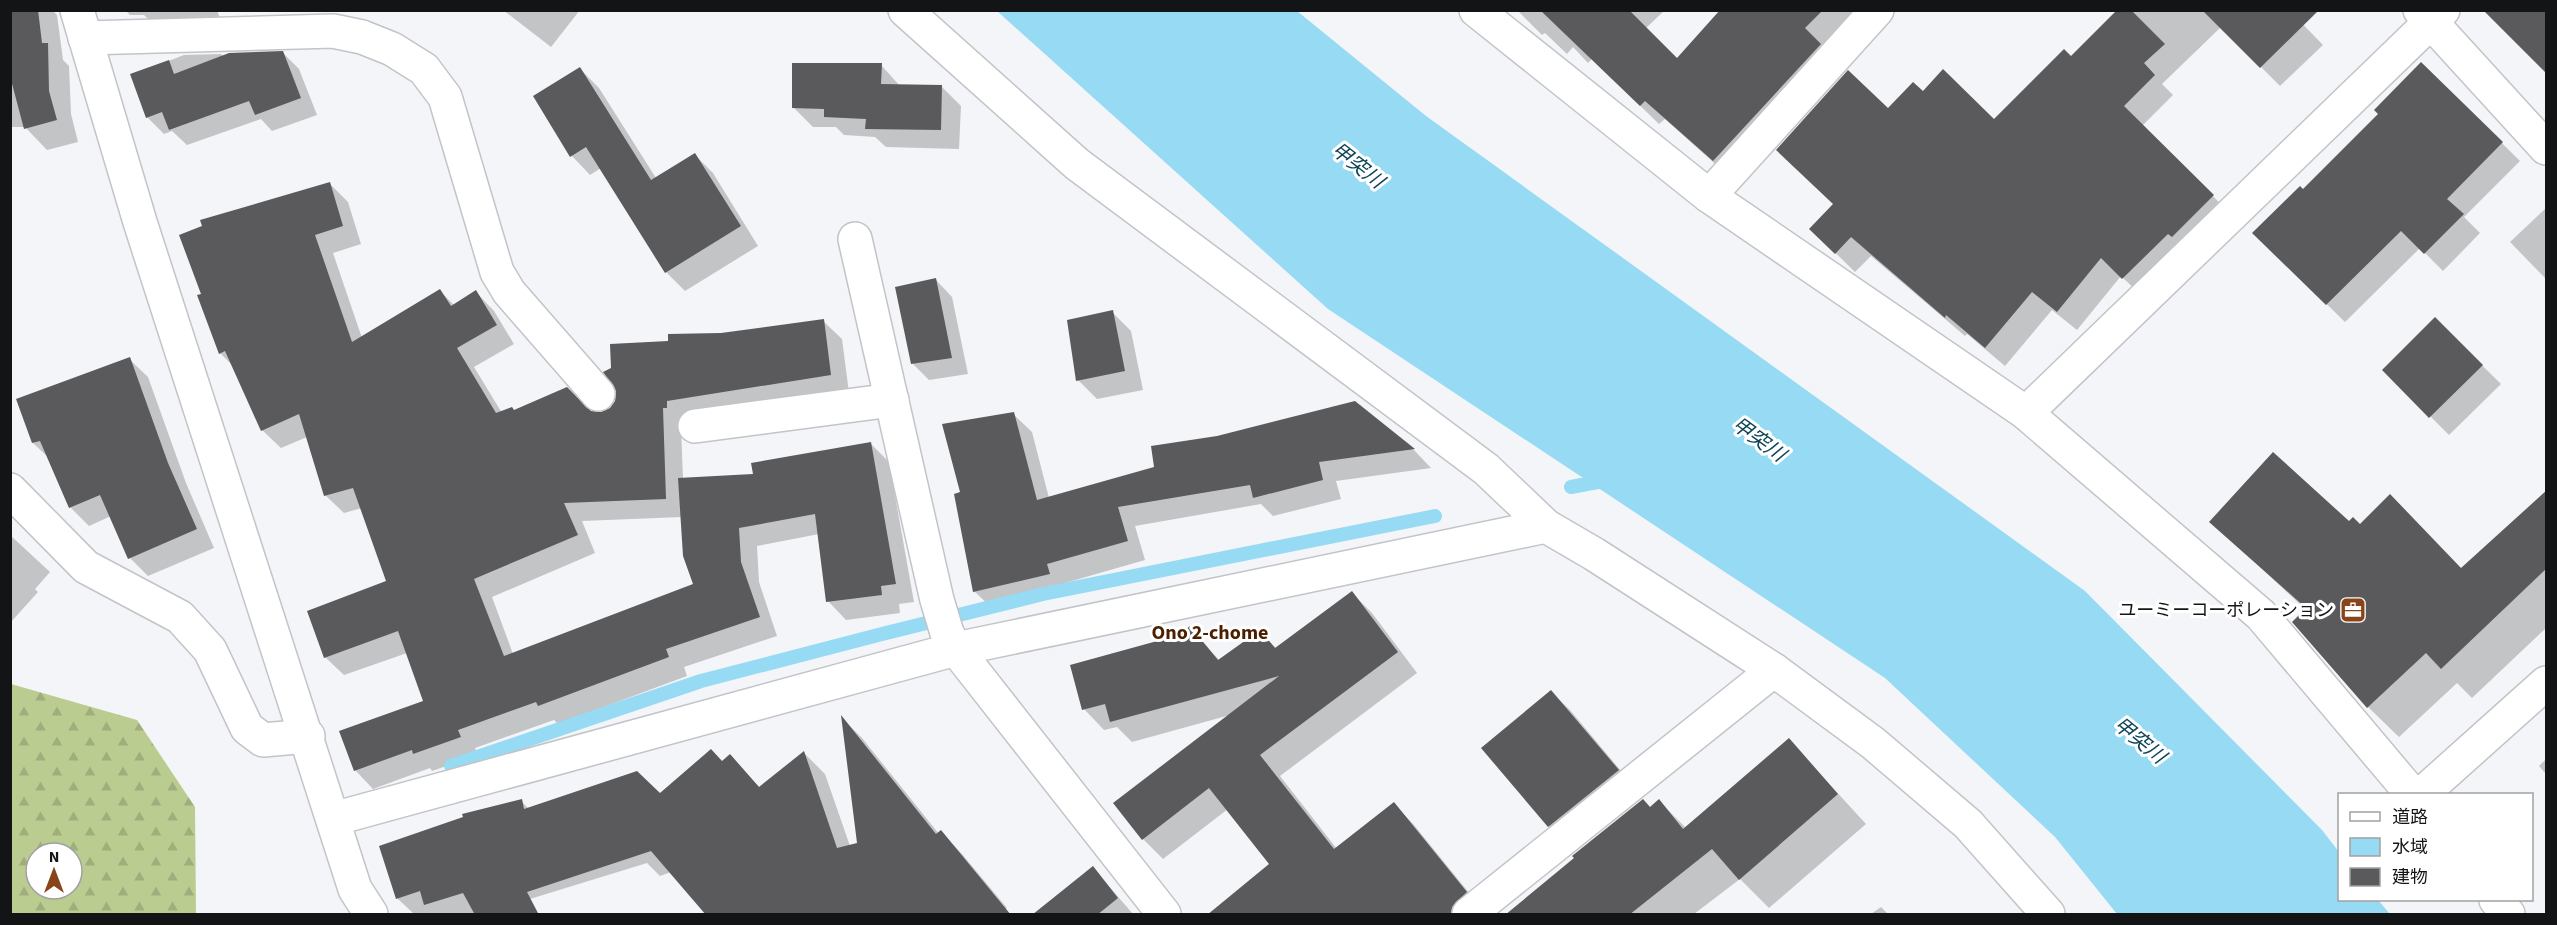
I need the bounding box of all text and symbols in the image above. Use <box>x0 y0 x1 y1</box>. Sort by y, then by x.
water label: 甲突川 <box>1325 136 1391 197</box>
water label: 甲突川 <box>1726 411 1793 470</box>
office icon: ユーミーコーポレーション <box>2338 595 2368 625</box>
place label: ユーミーコーポレーション <box>2118 598 2334 623</box>
district label: Ono 2-chome <box>1152 619 1268 647</box>
water label: 甲突川 <box>2107 711 2173 772</box>
legend <box>2338 793 2533 901</box>
text: 道路 <box>2392 805 2428 830</box>
text: 水域 <box>2392 835 2428 860</box>
north arrow <box>24 841 84 901</box>
text: N <box>49 846 59 868</box>
text: 建物 <box>2392 865 2428 890</box>

